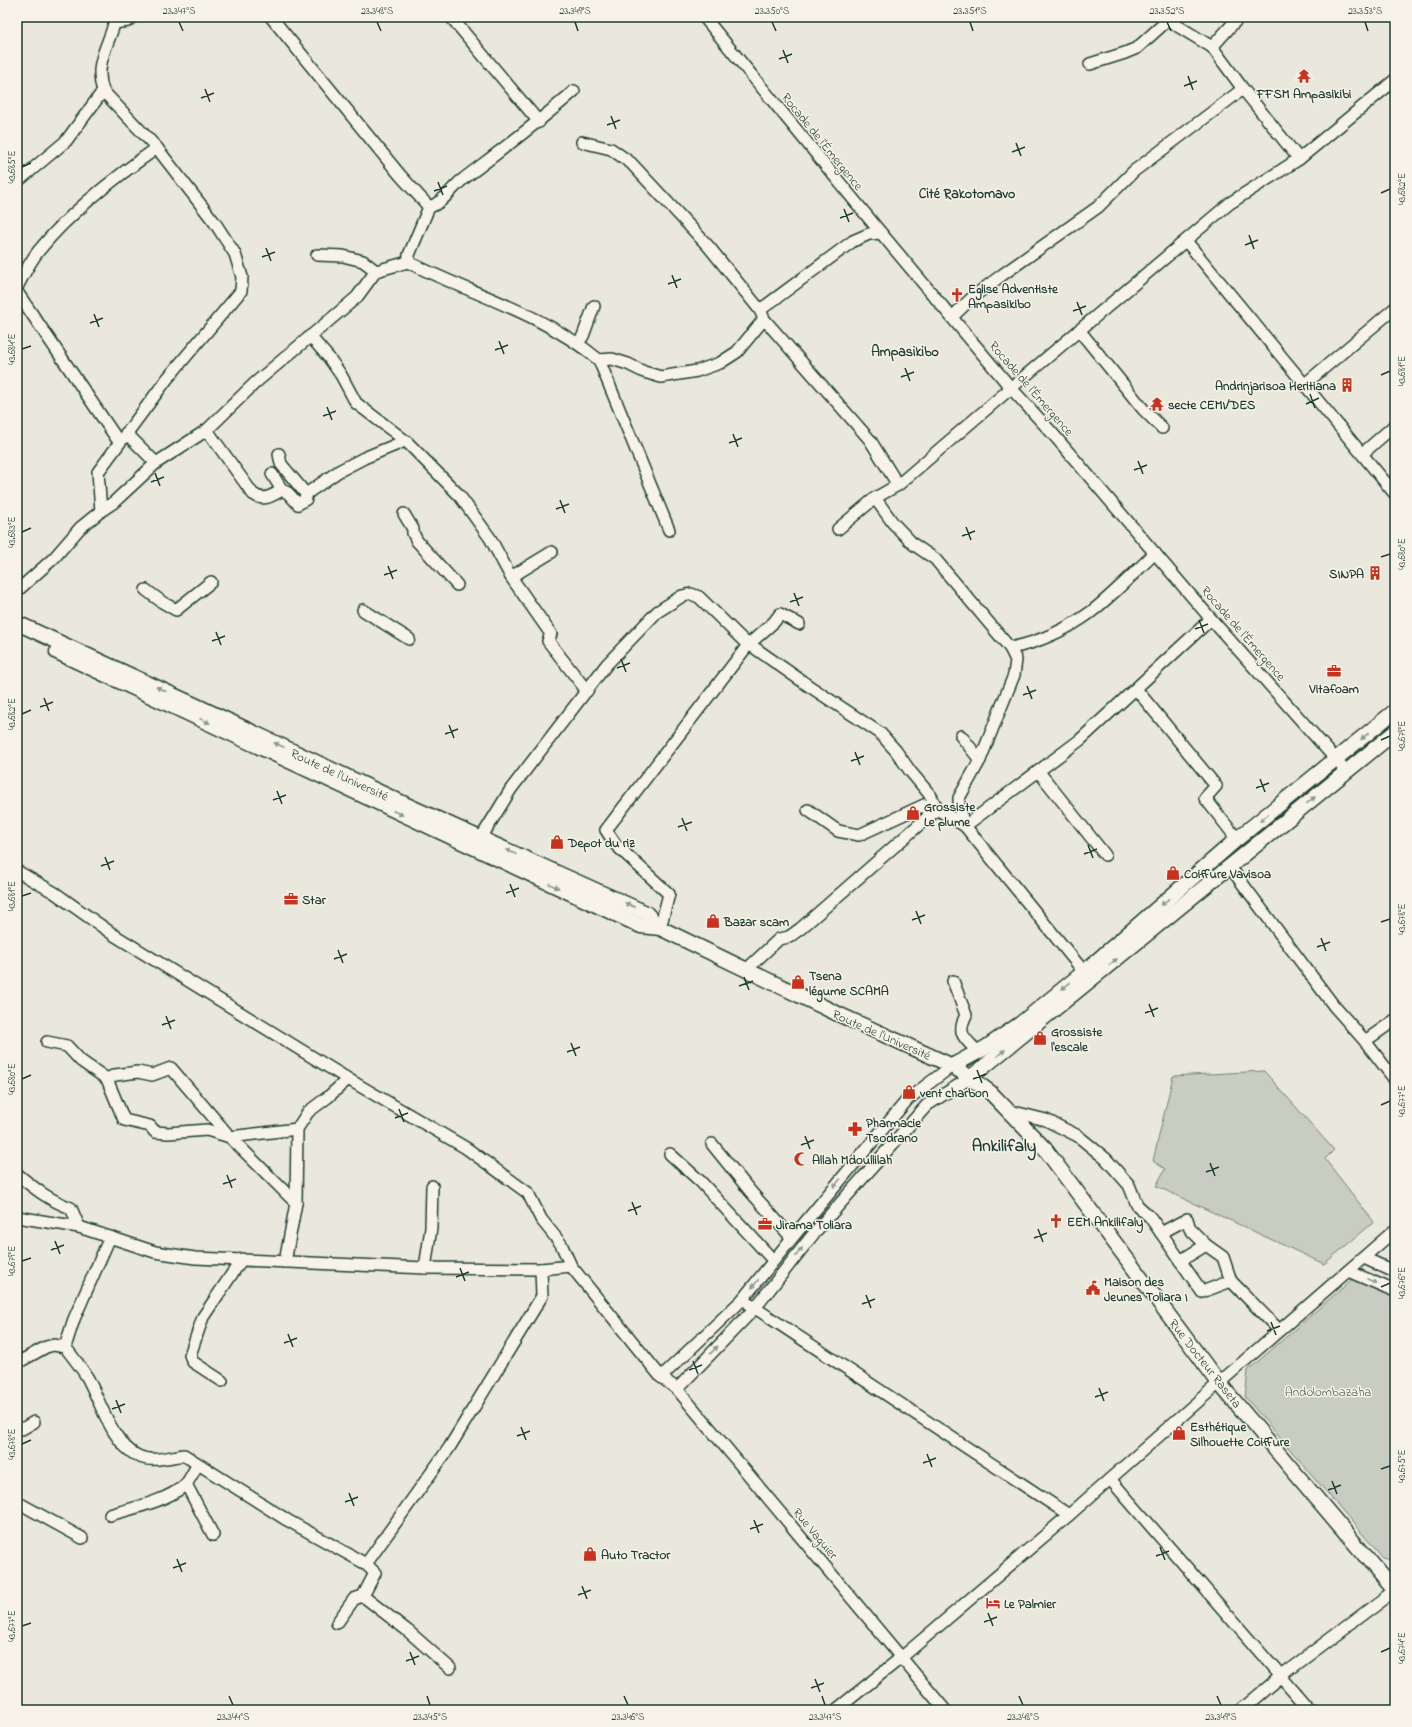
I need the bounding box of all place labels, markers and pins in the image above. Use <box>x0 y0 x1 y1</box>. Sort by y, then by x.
temple icon: FFSM Ampasikibi <box>1296 68 1312 84</box>
place label: FFSM Ampasikibi <box>1256 85 1351 104</box>
place label: Eglise Adventiste Ampasikibo <box>968 280 1059 314</box>
church icon: Eglise Adventiste Ampasikibo <box>949 287 965 303</box>
place label: Andrinjarisoa Heritiana <box>1215 377 1336 396</box>
building icon: Andrinjarisoa Heritiana <box>1339 377 1355 393</box>
temple icon: secte CEMI/DES <box>1149 396 1165 412</box>
place label: secte CEMI/DES <box>1168 396 1256 415</box>
place label: SINPA <box>1329 565 1364 584</box>
building icon: SINPA <box>1367 565 1383 581</box>
office icon: Vitafoam <box>1326 663 1342 679</box>
place label: Vitafoam <box>1308 680 1359 699</box>
place label: Grossiste Le plume <box>924 798 977 832</box>
shop icon: Grossiste Le plume <box>905 805 921 821</box>
shop icon: Depot du riz <box>549 834 565 850</box>
place label: Depot du riz <box>567 834 635 853</box>
shop icon: Coiffure Vavisoa <box>1165 865 1181 881</box>
place label: Coiffure Vavisoa <box>1184 865 1271 884</box>
office icon: Star <box>283 891 299 907</box>
place label: Star <box>302 891 327 910</box>
shop icon: Bazar scam <box>705 913 721 929</box>
place label: Bazar scam <box>723 913 789 932</box>
place label: Tsena légume SCAMA <box>809 967 889 1003</box>
shop icon: Tsena légume SCAMA <box>790 974 806 990</box>
place label: Grossiste l'escale <box>1051 1023 1104 1057</box>
shop icon: Grossiste l'escale <box>1032 1030 1048 1046</box>
shop icon: vent charbon <box>901 1084 917 1100</box>
place label: vent charbon <box>919 1084 989 1103</box>
place label: Pharmacie Tsodrano <box>866 1114 922 1148</box>
pharmacy icon: Pharmacie Tsodrano <box>847 1121 863 1137</box>
mosque icon: Allah Mdoullilah <box>793 1151 809 1167</box>
place label: Allah Mdoullilah <box>812 1151 892 1170</box>
church icon: EEM Ankilifaly <box>1048 1213 1064 1229</box>
place label: EEM Ankilifaly <box>1067 1213 1143 1234</box>
office icon: Jirama Toliara <box>757 1216 773 1232</box>
place label: Jirama Toliara <box>776 1216 852 1235</box>
place label: Maison des Jeunes Toliara I <box>1104 1273 1188 1307</box>
public building icon: Maison des Jeunes Toliara I <box>1085 1280 1101 1296</box>
place label: Esthétique Silhouette Coiffure <box>1190 1418 1291 1452</box>
shop icon: Esthétique Silhouette Coiffure <box>1171 1425 1187 1441</box>
shop icon: Auto Tractor <box>582 1546 598 1562</box>
place label: Auto Tractor <box>601 1546 671 1565</box>
hotel icon: Le Palmier <box>985 1595 1001 1611</box>
place label: Le Palmier <box>1004 1595 1057 1614</box>

